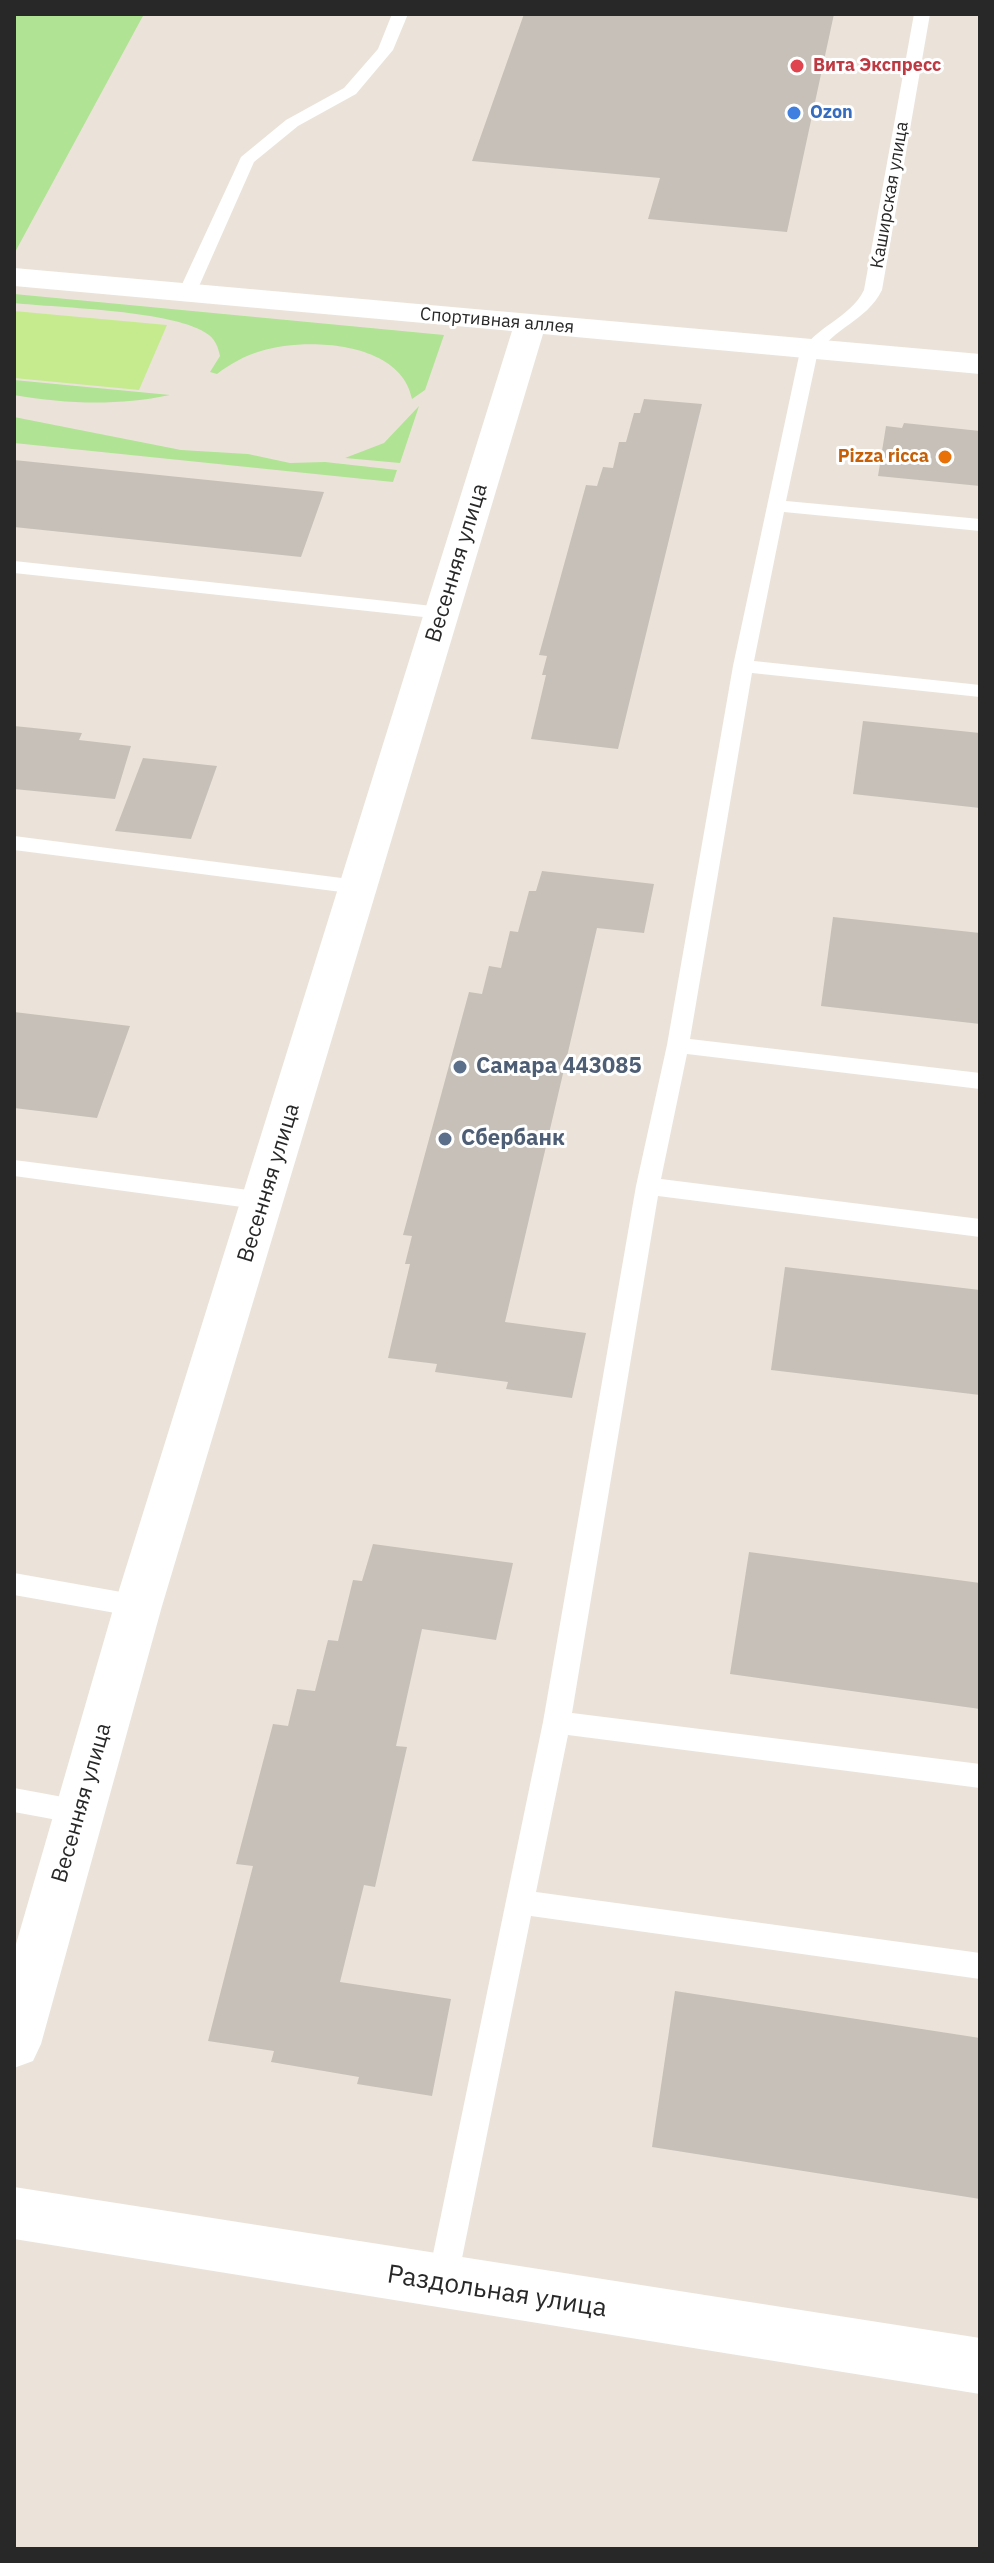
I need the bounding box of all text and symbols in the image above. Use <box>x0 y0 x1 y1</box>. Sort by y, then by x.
place label: Вита Экспресс <box>813 55 941 77</box>
marker: Вита Экспресс <box>788 57 806 75</box>
place label: Ozon <box>810 102 853 124</box>
marker: Ozon <box>785 104 803 122</box>
street label: Каширская улица <box>866 120 914 270</box>
street label: Спортивная аллея <box>419 304 575 338</box>
place label: Pizza ricca <box>838 446 929 468</box>
marker: Pizza ricca <box>936 448 954 466</box>
street label: Весенняя улица <box>420 480 494 646</box>
place label: Самара 443085 <box>476 1054 642 1080</box>
marker: Самара 443085 <box>451 1058 469 1076</box>
street label: Весенняя улица <box>232 1100 306 1266</box>
place label: Сбербанк <box>461 1126 565 1152</box>
marker: Сбербанк <box>436 1130 454 1148</box>
street label: Весенняя улица <box>47 1720 117 1886</box>
street label: Раздольная улица <box>385 2259 609 2325</box>

